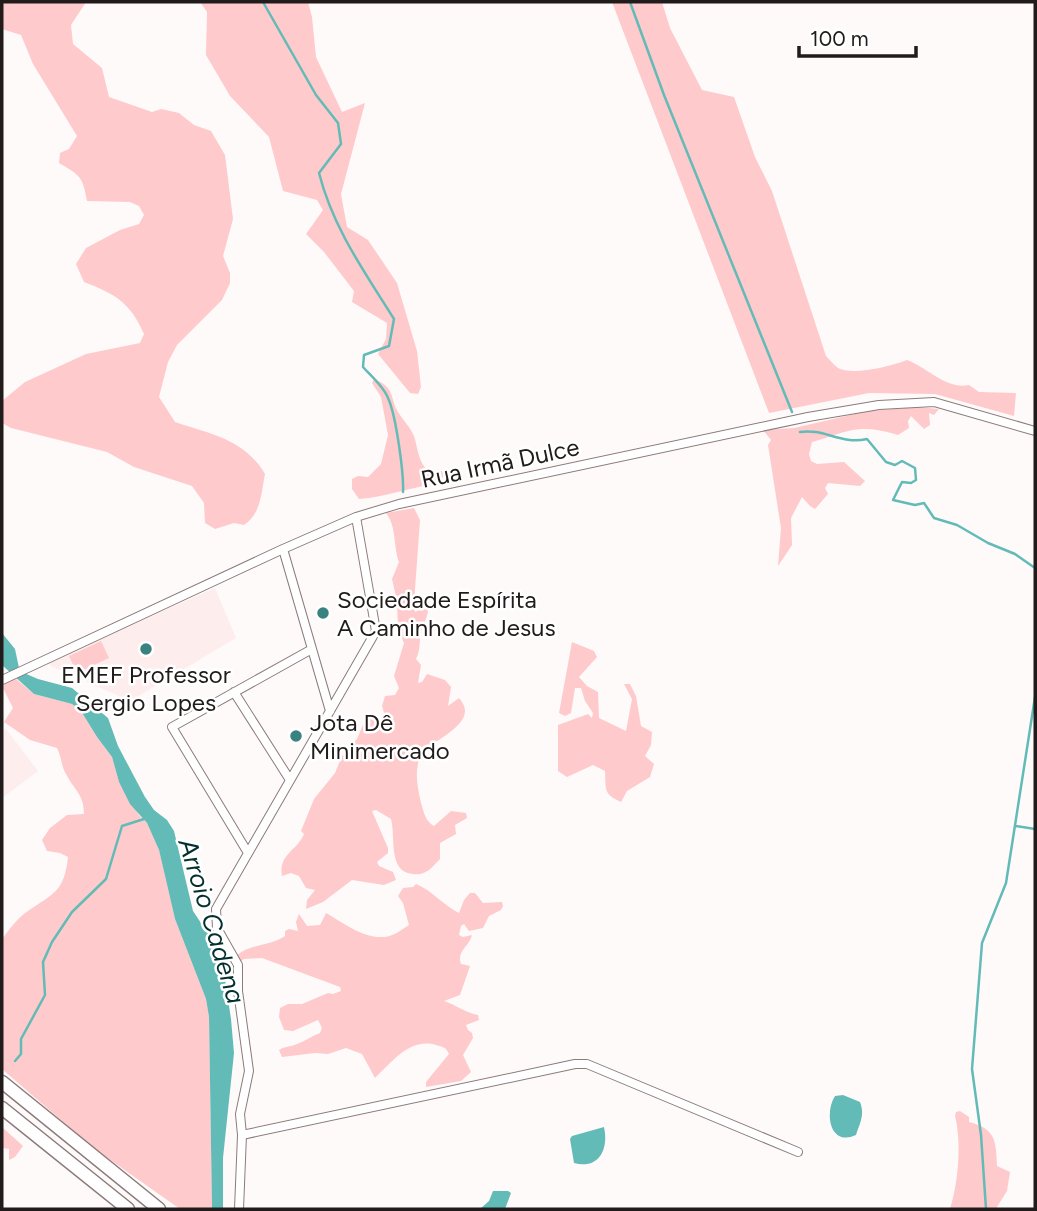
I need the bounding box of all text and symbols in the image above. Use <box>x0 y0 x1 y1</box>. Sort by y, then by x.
scale bar <box>799 14 916 58</box>
text: 100 m <box>810 26 869 51</box>
street label: Rua Irmã Dulce <box>418 432 582 494</box>
place label: Sociedade Espírita A Caminho de Jesus <box>337 585 556 642</box>
marker: Sociedade Espírita A Caminho de Jesus <box>315 605 331 621</box>
marker: EMEF Professor Sergio Lopes <box>138 641 154 657</box>
place label: EMEF Professor Sergio Lopes <box>61 660 231 717</box>
place label: Jota Dê Minimercado <box>310 708 450 765</box>
marker: Jota Dê Minimercado <box>288 728 304 744</box>
water label: Arroio Cadena <box>171 833 252 1008</box>

